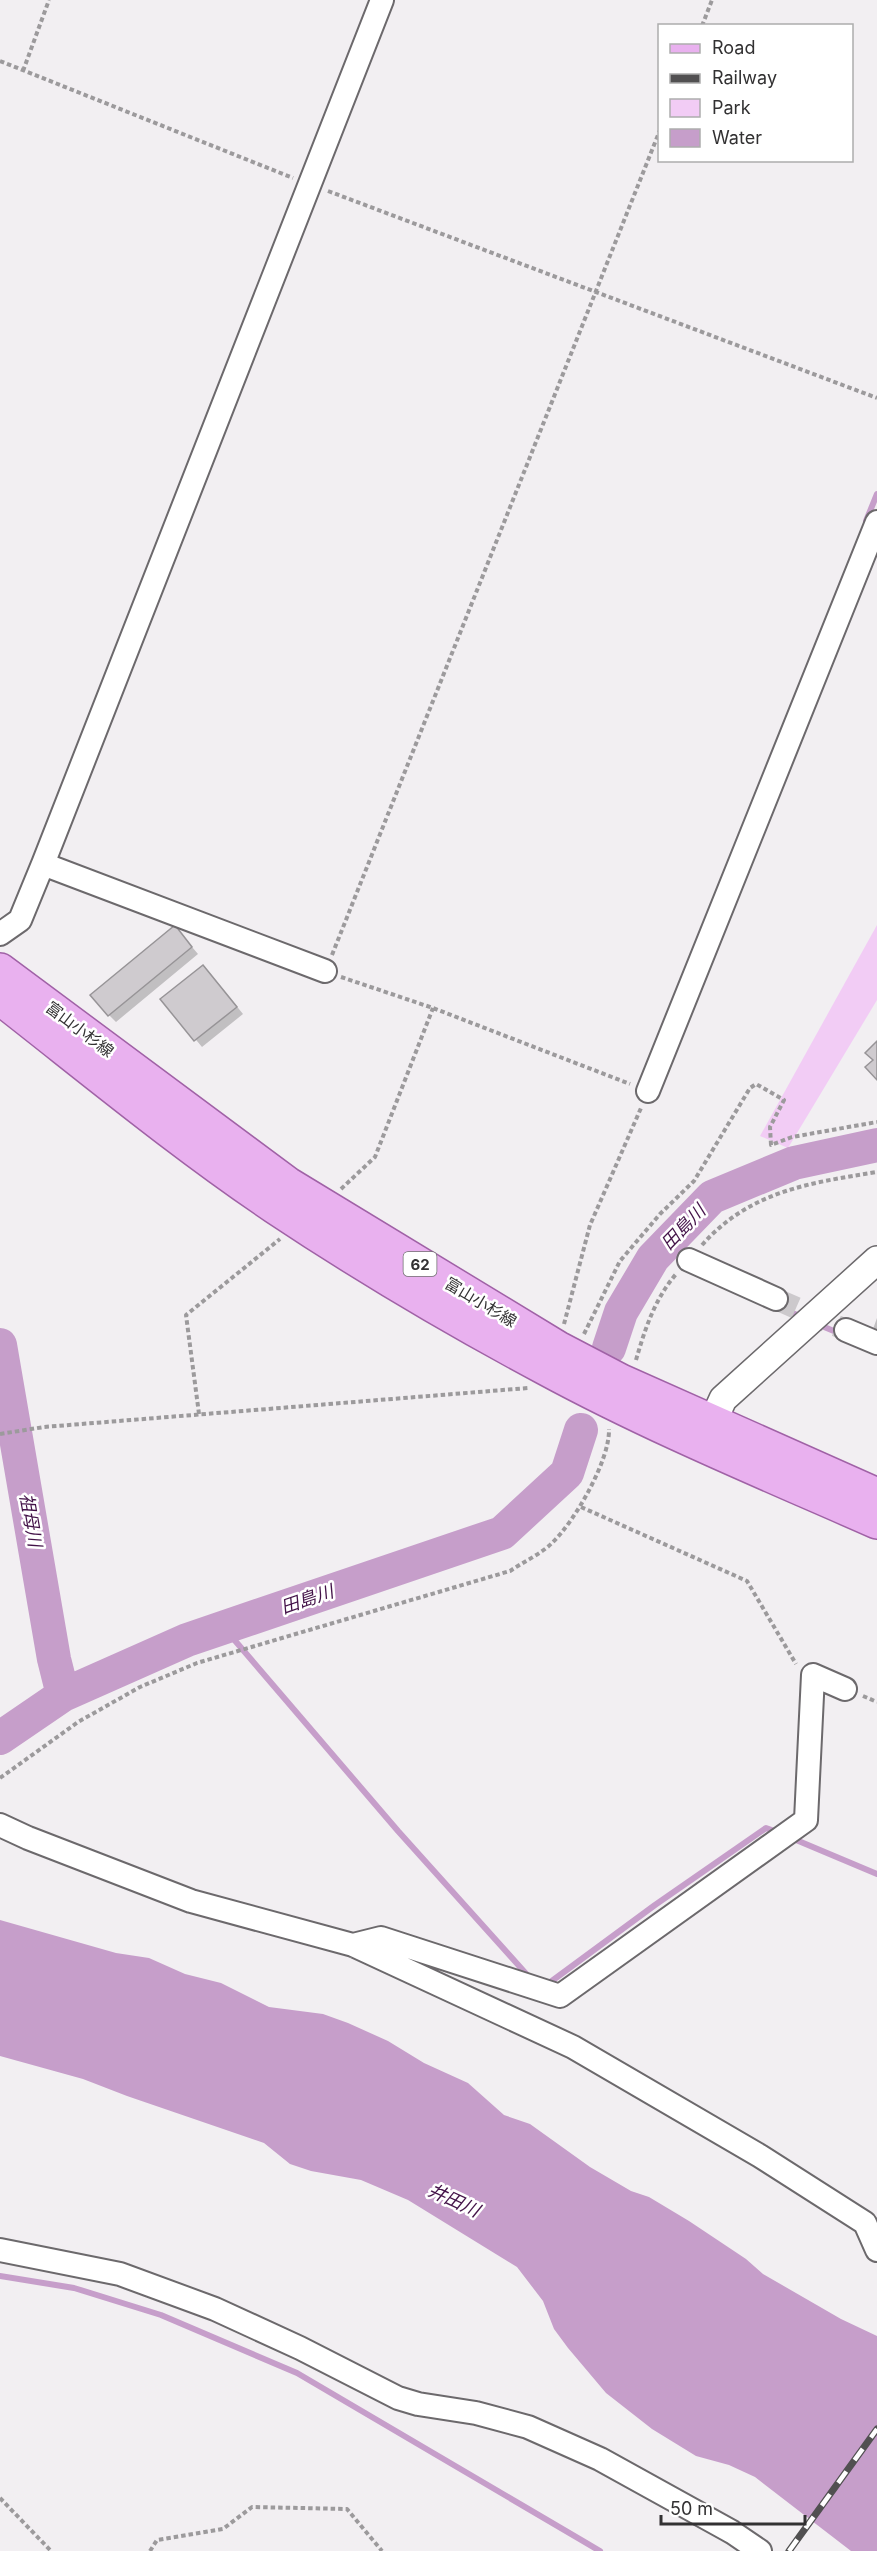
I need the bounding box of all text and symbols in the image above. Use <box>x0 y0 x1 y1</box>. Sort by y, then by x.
legend <box>658 24 853 162</box>
text: Road <box>712 37 755 58</box>
text: Railway <box>712 67 777 88</box>
text: Park <box>712 97 751 118</box>
text: Water <box>712 127 762 148</box>
street label: 富山小杉線 <box>42 997 118 1061</box>
water label: 田島川 <box>657 1199 711 1254</box>
road number: 62 <box>404 1252 436 1276</box>
street label: 富山小杉線 <box>442 1273 520 1331</box>
water label: 祖母川 <box>16 1492 46 1550</box>
water label: 田島川 <box>278 1580 338 1618</box>
water label: 井田川 <box>425 2179 485 2222</box>
scale bar <box>661 2488 805 2526</box>
text: 50 m <box>670 2498 713 2519</box>

